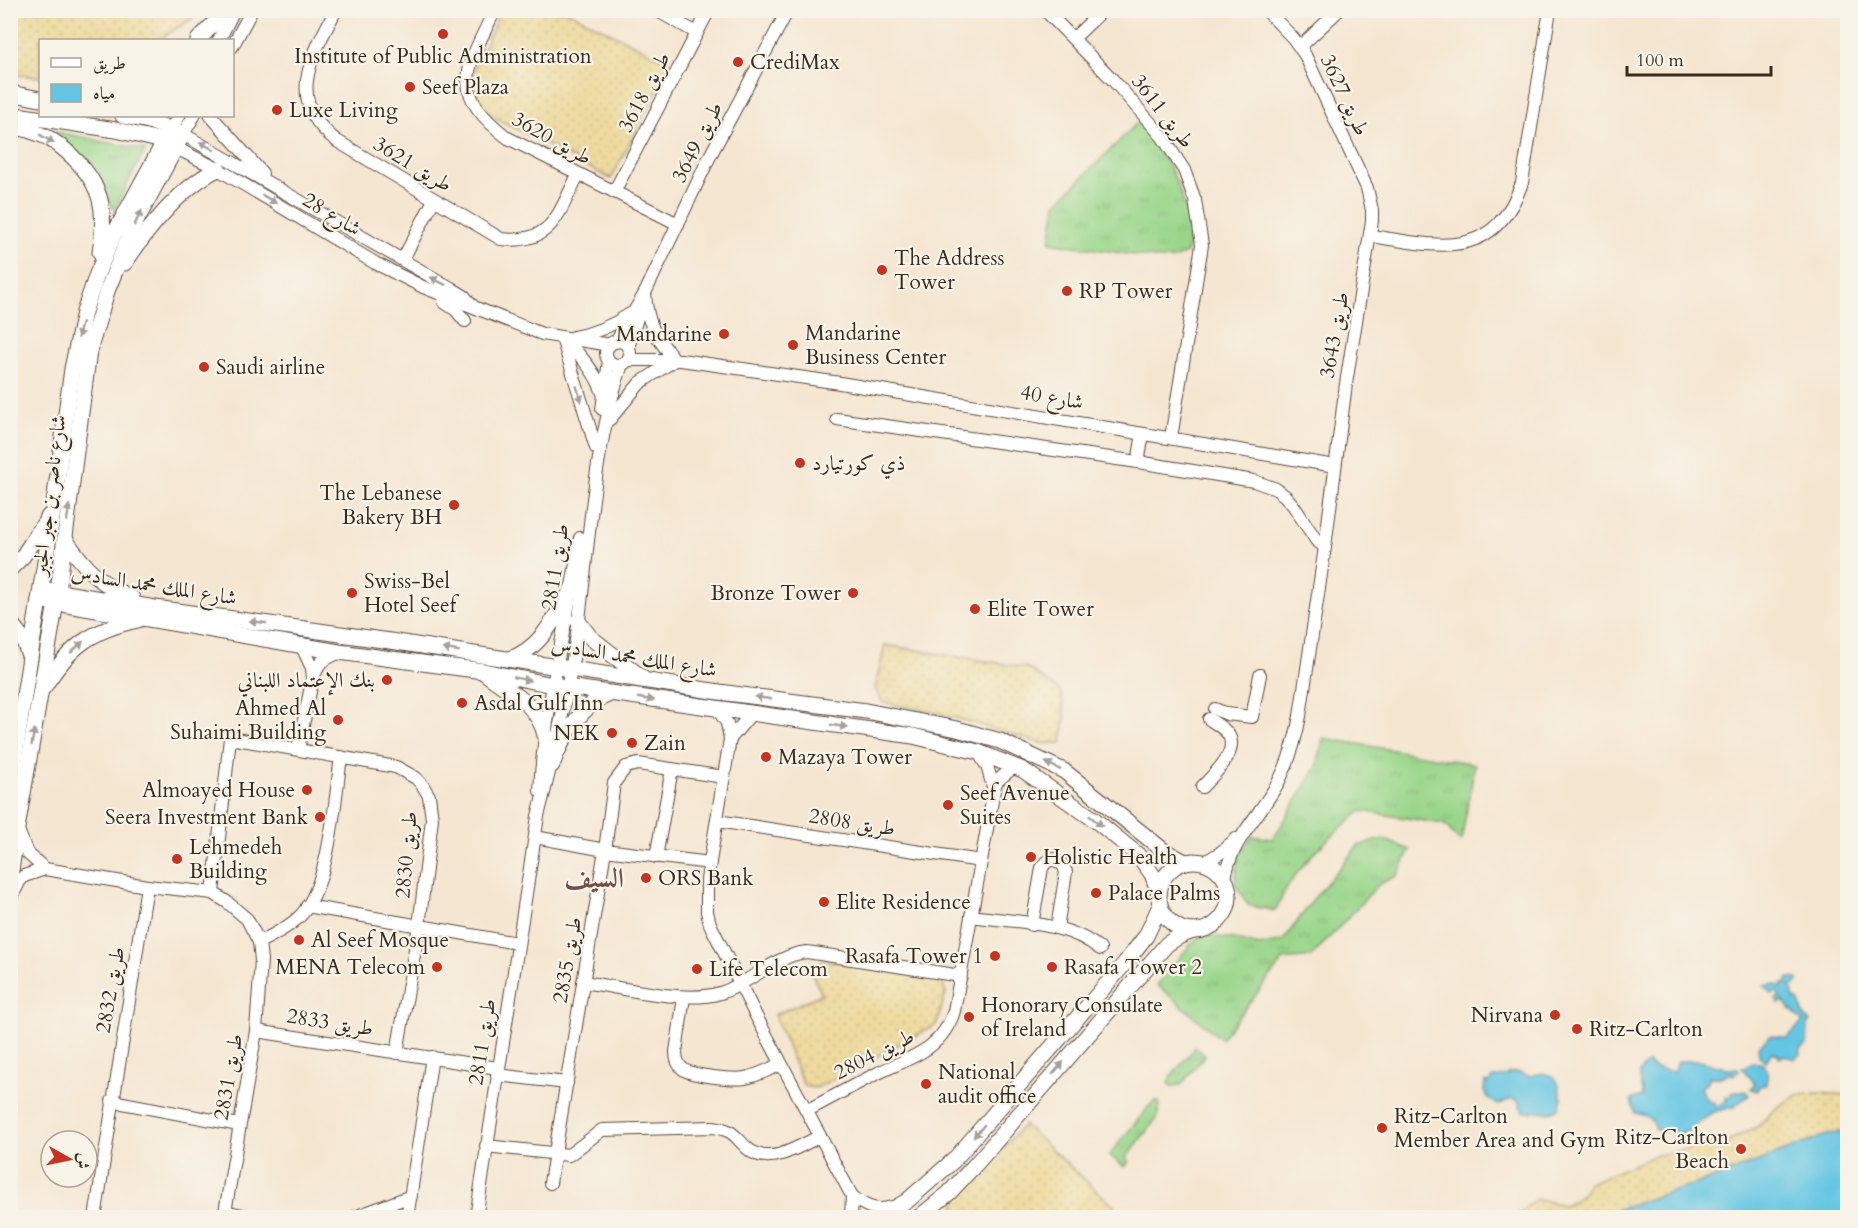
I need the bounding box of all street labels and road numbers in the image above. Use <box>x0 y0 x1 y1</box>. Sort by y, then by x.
street label: طريق 3618 <box>611 47 678 137</box>
street label: طريق 3627 <box>1313 50 1376 141</box>
street label: طريق 3611 <box>1124 68 1201 155</box>
street label: طريق 3649 <box>665 97 730 188</box>
street label: طريق 3620 <box>507 105 597 172</box>
street label: طريق 3621 <box>368 130 458 199</box>
street label: شارع 28 <box>295 186 366 246</box>
street label: طريق 3643 <box>1313 290 1356 380</box>
street label: شارع 40 <box>1018 378 1086 420</box>
street label: شارع ناصر بن جبر الجبر <box>25 413 77 579</box>
street label: طريق 2811 <box>534 522 577 612</box>
street label: شارع الملك محمد السادس <box>69 558 239 616</box>
street label: شارع الملك محمد السادس <box>549 630 719 688</box>
street label: طريق 2808 <box>807 801 897 844</box>
street label: طريق 2830 <box>388 810 425 900</box>
street label: طريق 2835 <box>546 915 589 1005</box>
street label: طريق 2832 <box>89 945 132 1035</box>
street label: طريق 2811 <box>461 997 504 1087</box>
street label: طريق 2833 <box>285 1001 375 1044</box>
street label: طريق 2804 <box>829 1022 920 1087</box>
street label: طريق 2831 <box>207 1032 250 1122</box>

